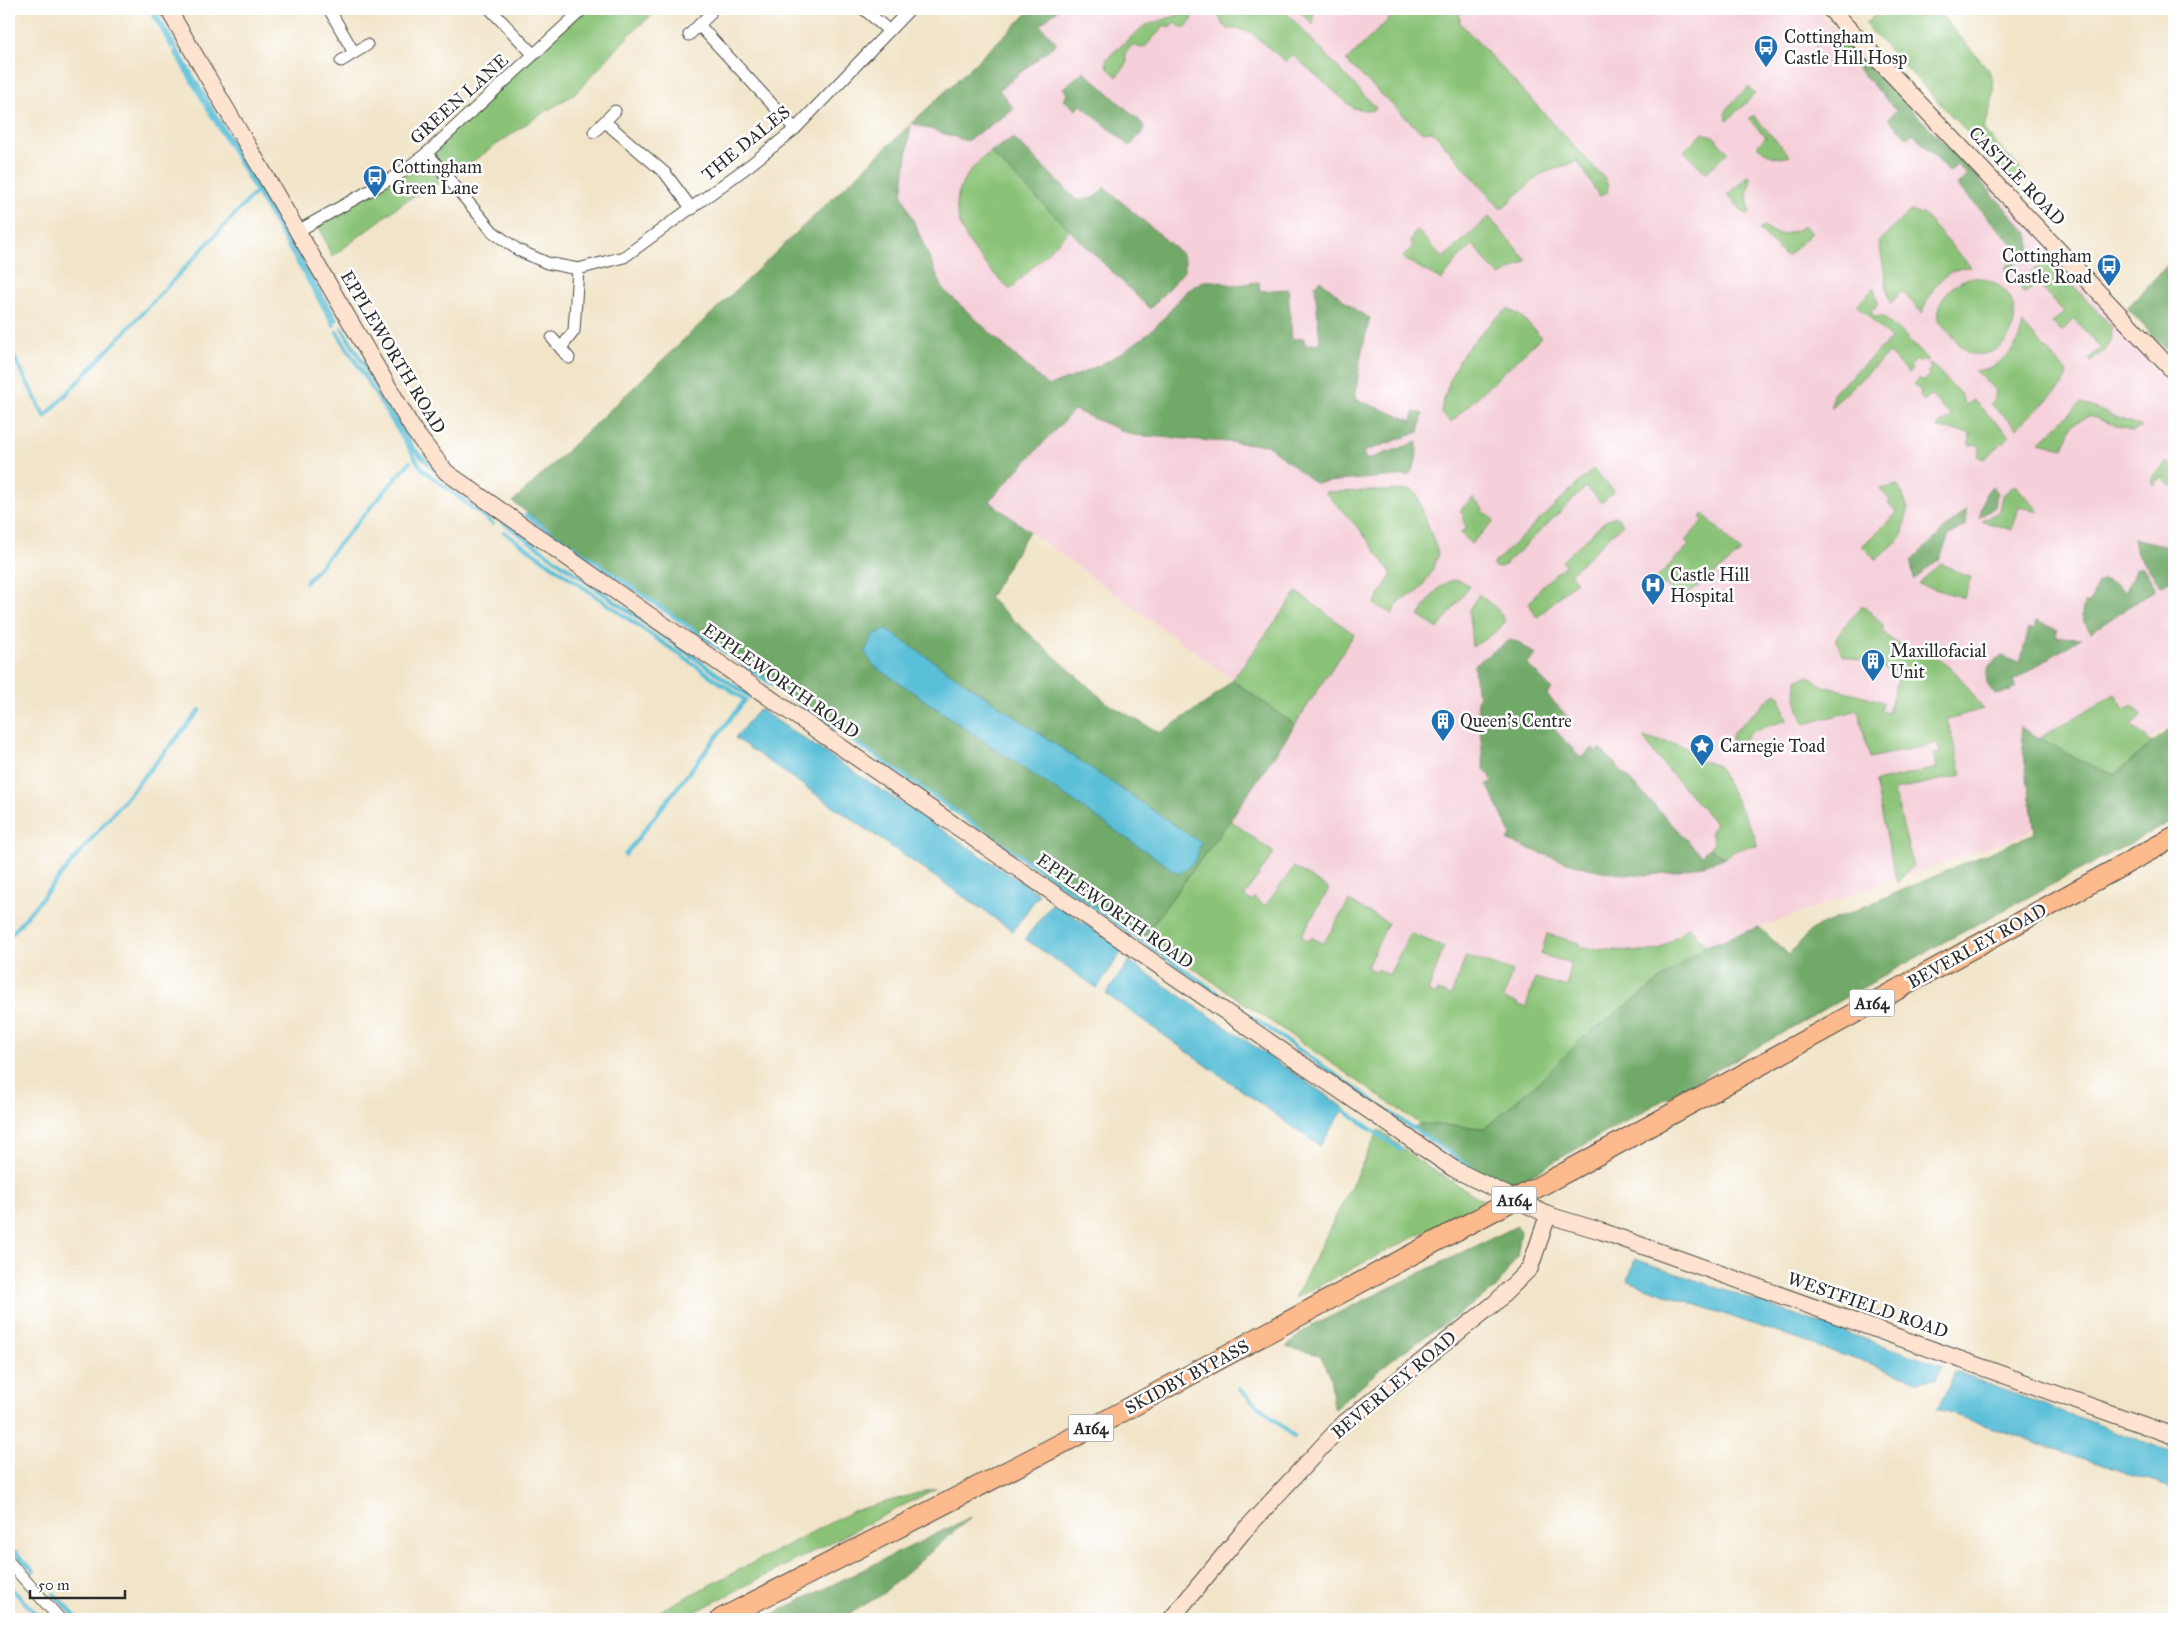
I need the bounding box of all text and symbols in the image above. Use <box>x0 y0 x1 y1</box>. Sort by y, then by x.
place label: Cottingham Castle Hill Hosp <box>1784 26 1907 69</box>
bus stop icon: Cottingham Castle Hill Hosp <box>1753 34 1779 68</box>
street label: GREEN LANE <box>405 49 513 149</box>
street label: THE DALES <box>697 101 795 185</box>
street label: CASTLE ROAD <box>1964 122 2070 230</box>
place label: Cottingham Green Lane <box>392 156 482 199</box>
bus stop icon: Cottingham Green Lane <box>362 164 388 198</box>
place label: Cottingham Castle Road <box>2002 245 2092 288</box>
bus stop icon: Cottingham Castle Road <box>2096 253 2122 287</box>
street label: EPPLEWORTH ROAD <box>336 267 450 437</box>
place label: Castle Hill Hospital <box>1670 564 1749 607</box>
hospital icon: Castle Hill Hospital <box>1640 572 1666 606</box>
street label: EPPLEWORTH ROAD <box>698 619 864 743</box>
place label: Maxillofacial Unit <box>1890 640 1987 683</box>
building icon: Maxillofacial Unit <box>1860 648 1886 682</box>
building icon: Queen's Centre <box>1430 708 1456 742</box>
place label: Queen's Centre <box>1460 710 1572 732</box>
place icon: Carnegie Toad <box>1689 733 1715 767</box>
place label: Carnegie Toad <box>1720 735 1825 758</box>
street label: EPPLEWORTH ROAD <box>1032 849 1198 973</box>
street label: BEVERLEY ROAD <box>1903 899 2051 993</box>
road number: A164 <box>1850 990 1894 1016</box>
road number: A164 <box>1492 1186 1536 1214</box>
street label: WESTFIELD ROAD <box>1785 1267 1951 1343</box>
street label: BEVERLEY ROAD <box>1327 1326 1461 1444</box>
street label: SKIDBY BYPASS <box>1121 1335 1253 1419</box>
road number: A164 <box>1068 1415 1114 1442</box>
scale bar <box>30 1568 125 1600</box>
text: 50 m <box>38 1576 70 1594</box>

